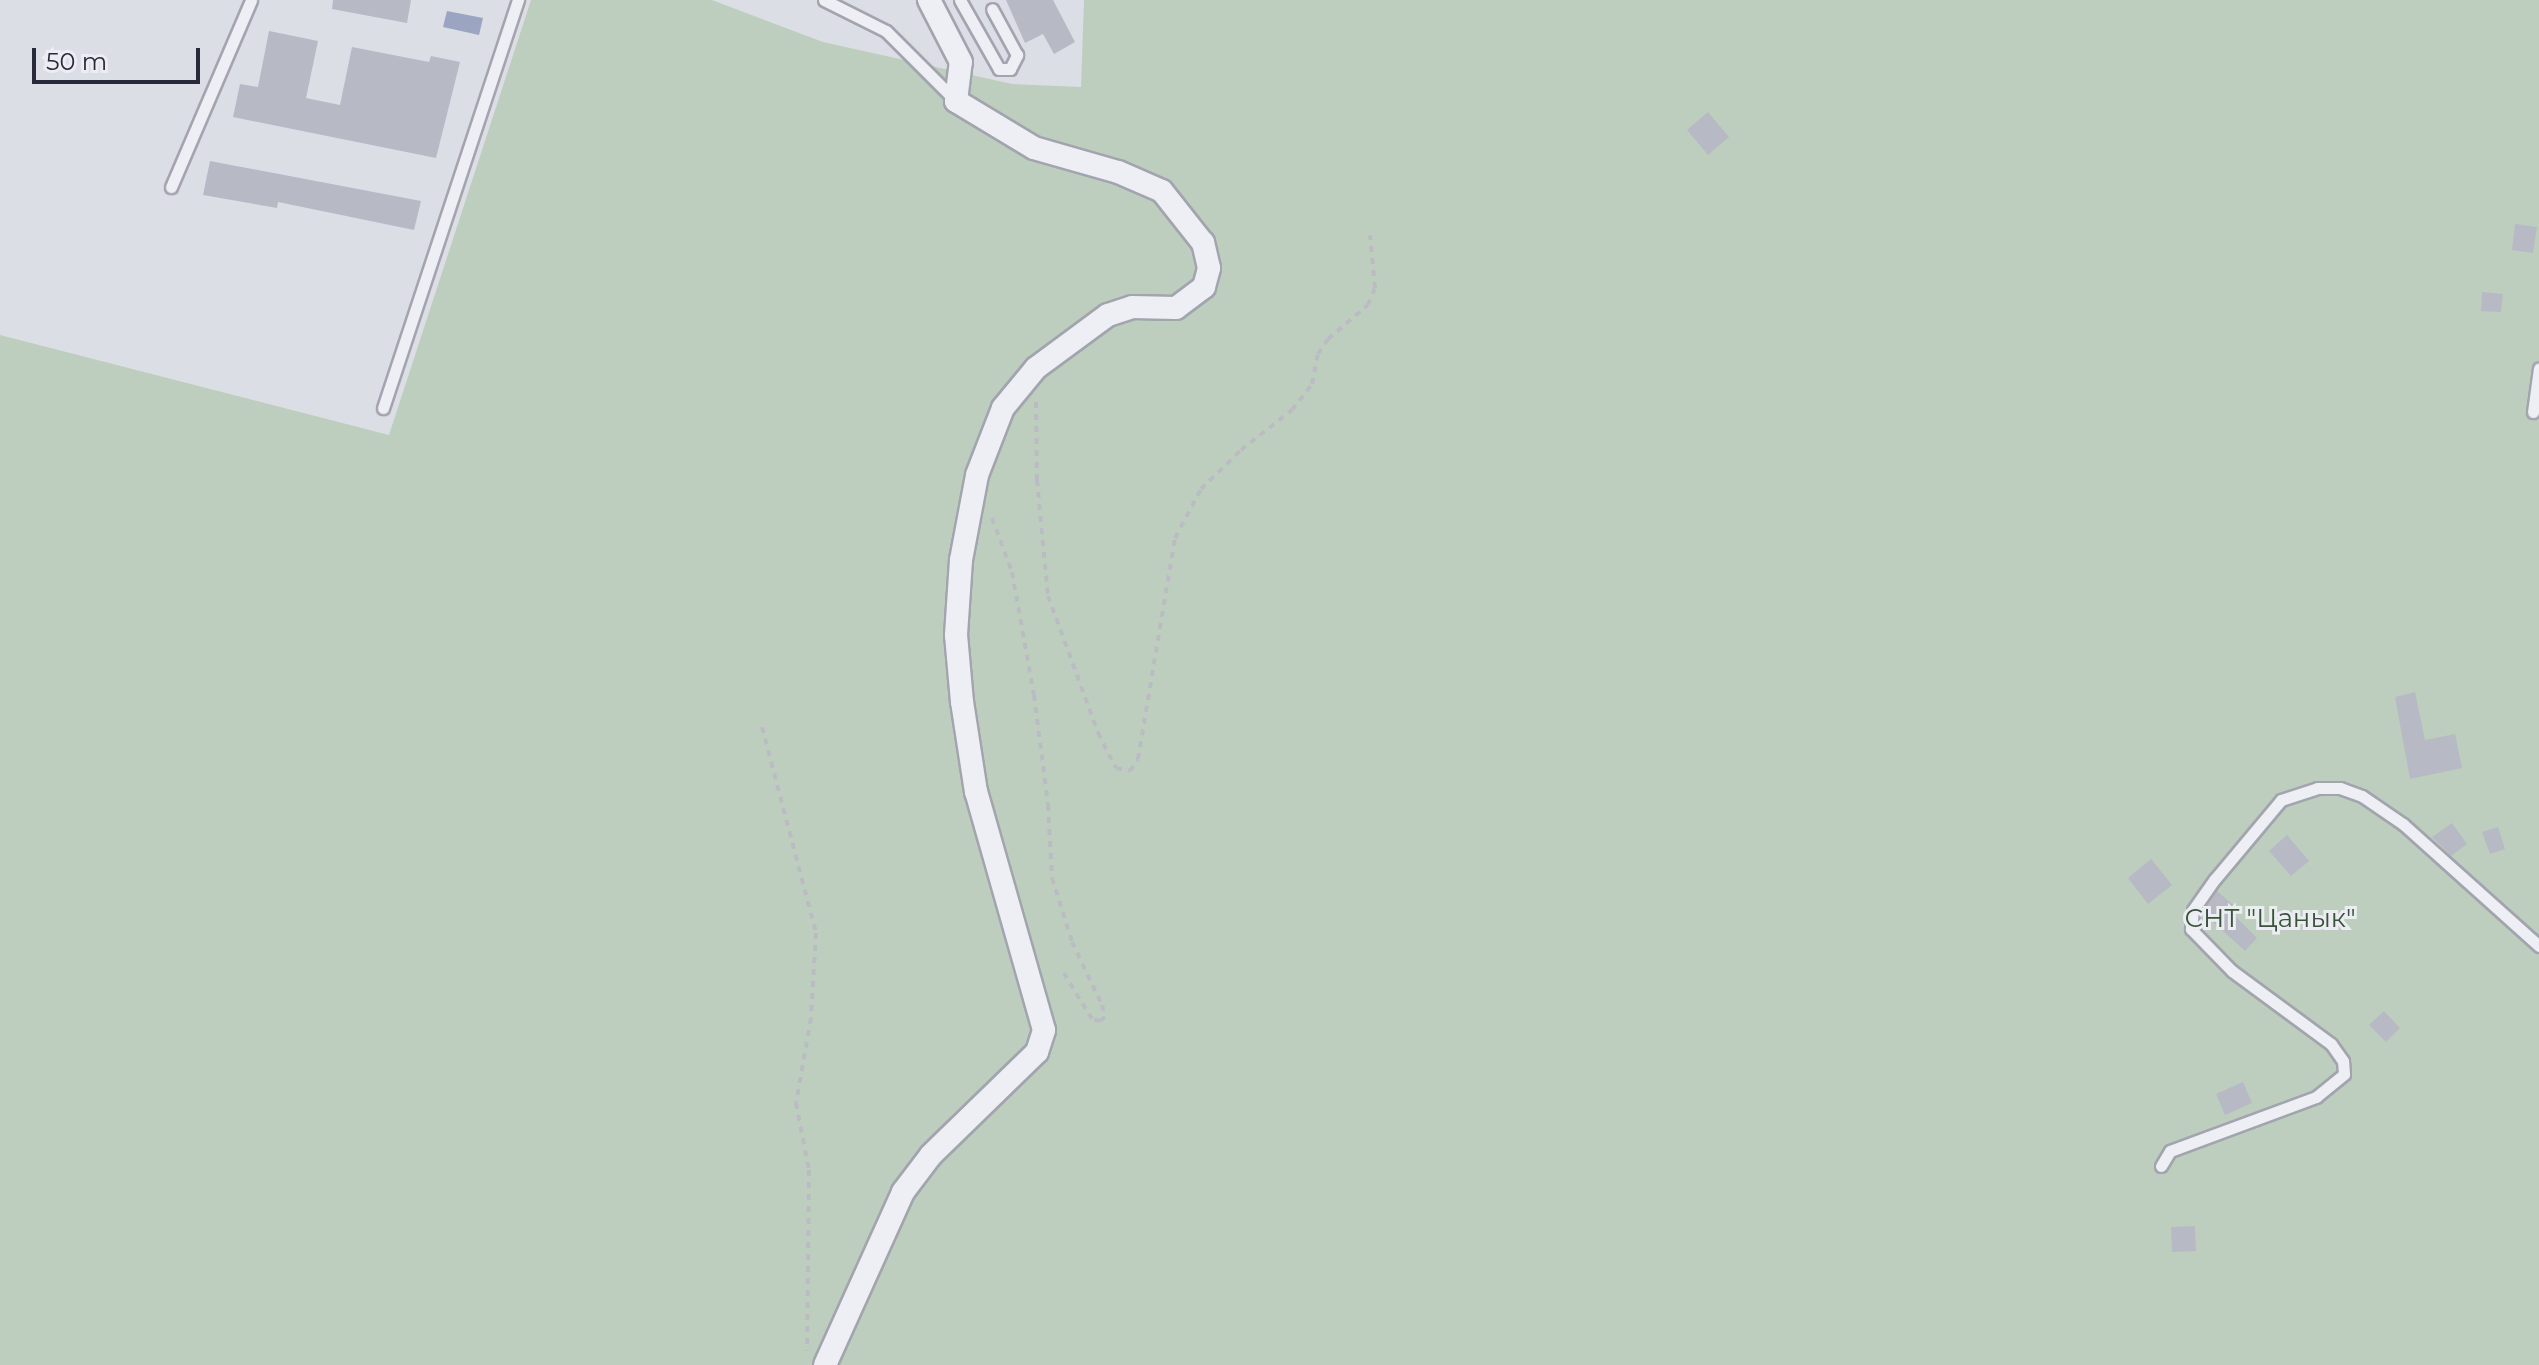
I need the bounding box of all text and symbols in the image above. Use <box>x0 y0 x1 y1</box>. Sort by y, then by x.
scale bar <box>36 32 204 82</box>
text: 50 m <box>46 47 107 76</box>
park label: СНТ "Цанык" <box>2184 903 2356 935</box>

